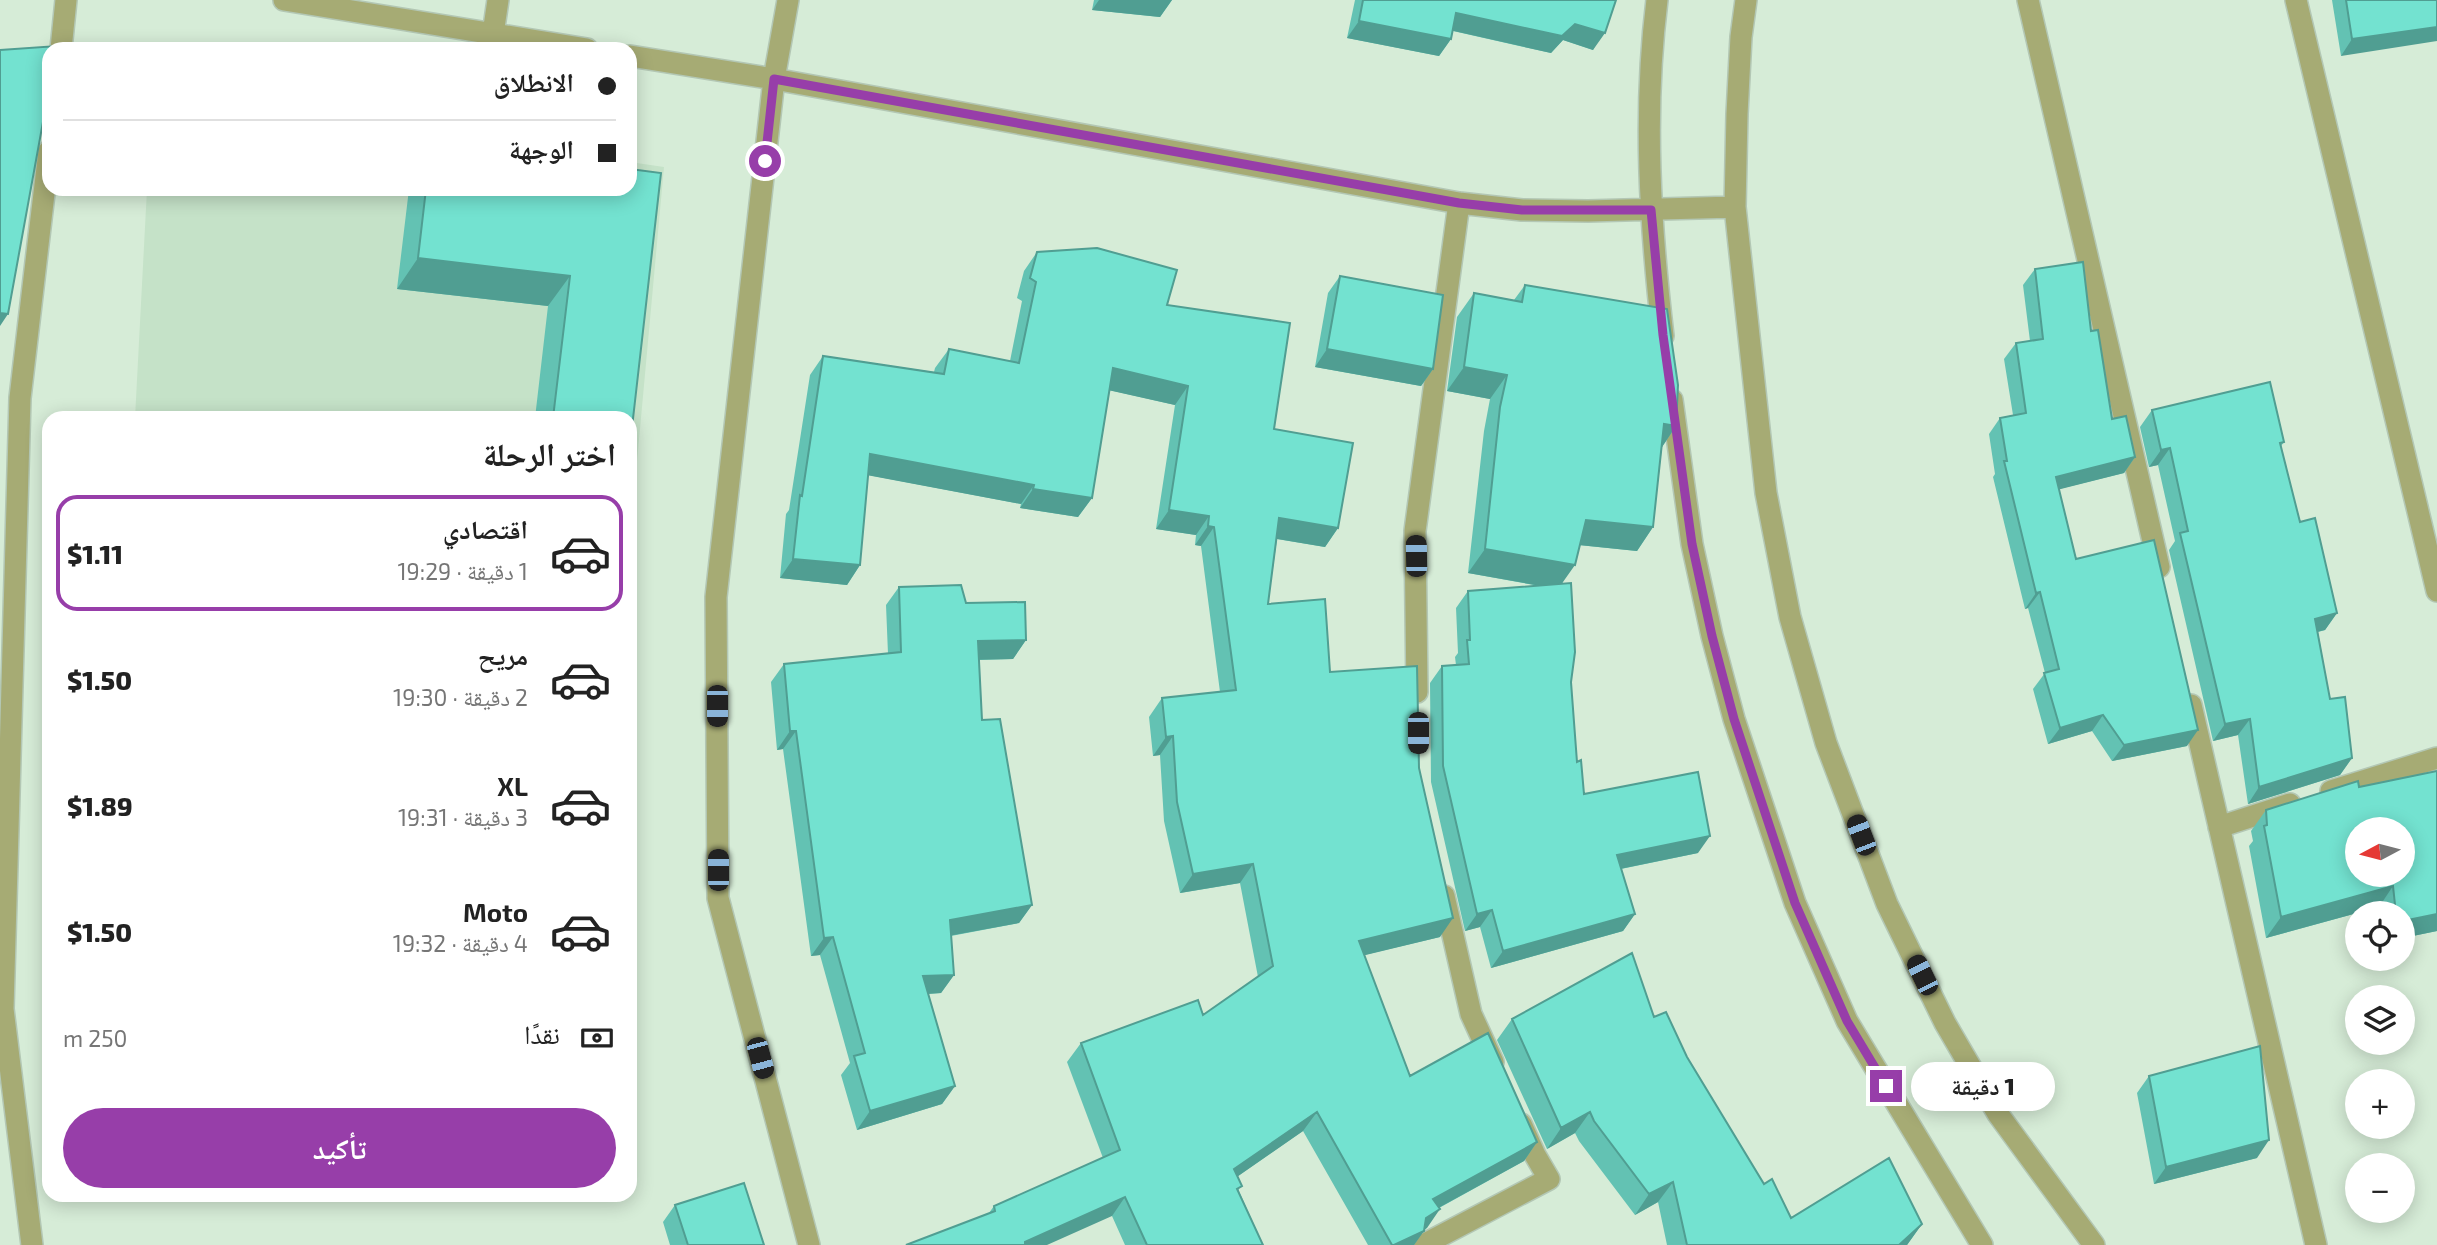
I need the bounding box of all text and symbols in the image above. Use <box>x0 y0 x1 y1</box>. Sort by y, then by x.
text: الانطلاق <box>494 66 574 97</box>
text: الوجهة <box>509 133 574 164</box>
route start <box>749 145 781 177</box>
text: اختر الرحلة <box>483 434 616 472</box>
text: اقتصادي <box>443 513 528 544</box>
icon: car <box>549 522 612 585</box>
car <box>1406 535 1427 577</box>
text: $1.11 <box>67 538 123 569</box>
text: 1 دقيقة · 19:29 <box>397 557 528 585</box>
text: مريح <box>478 639 528 670</box>
icon: car <box>549 648 612 711</box>
text: $1.50 <box>67 664 132 695</box>
text: 2 دقيقة · 19:30 <box>393 683 528 711</box>
car <box>707 685 728 727</box>
car <box>1408 712 1429 754</box>
text: XL <box>497 770 528 801</box>
icon: car <box>549 774 612 837</box>
text: $1.89 <box>67 790 133 821</box>
text: 3 دقيقة · 19:31 <box>398 803 528 831</box>
car <box>1844 812 1879 858</box>
north arrow <box>2345 817 2415 887</box>
map controls <box>2345 817 2415 1223</box>
car <box>708 849 729 891</box>
text: Moto <box>463 896 528 927</box>
icon: car <box>549 900 612 963</box>
button: locate <box>2345 901 2415 971</box>
text: $1.50 <box>67 916 132 947</box>
text: 4 دقيقة · 19:32 <box>393 929 528 957</box>
car <box>1904 952 1941 998</box>
button: layers <box>2345 985 2415 1055</box>
text: نقدًا <box>524 1018 560 1049</box>
icon: cash <box>578 1019 616 1057</box>
text: 250 m <box>63 1024 127 1052</box>
car <box>745 1035 776 1081</box>
callout: 1 دقيقة <box>1910 1062 2054 1110</box>
button: + <box>2345 1069 2415 1139</box>
route end <box>1870 1070 1902 1102</box>
text: 1 دقيقة <box>1951 1072 2015 1100</box>
button: تأكيد <box>63 1108 616 1188</box>
button: − <box>2345 1153 2415 1223</box>

